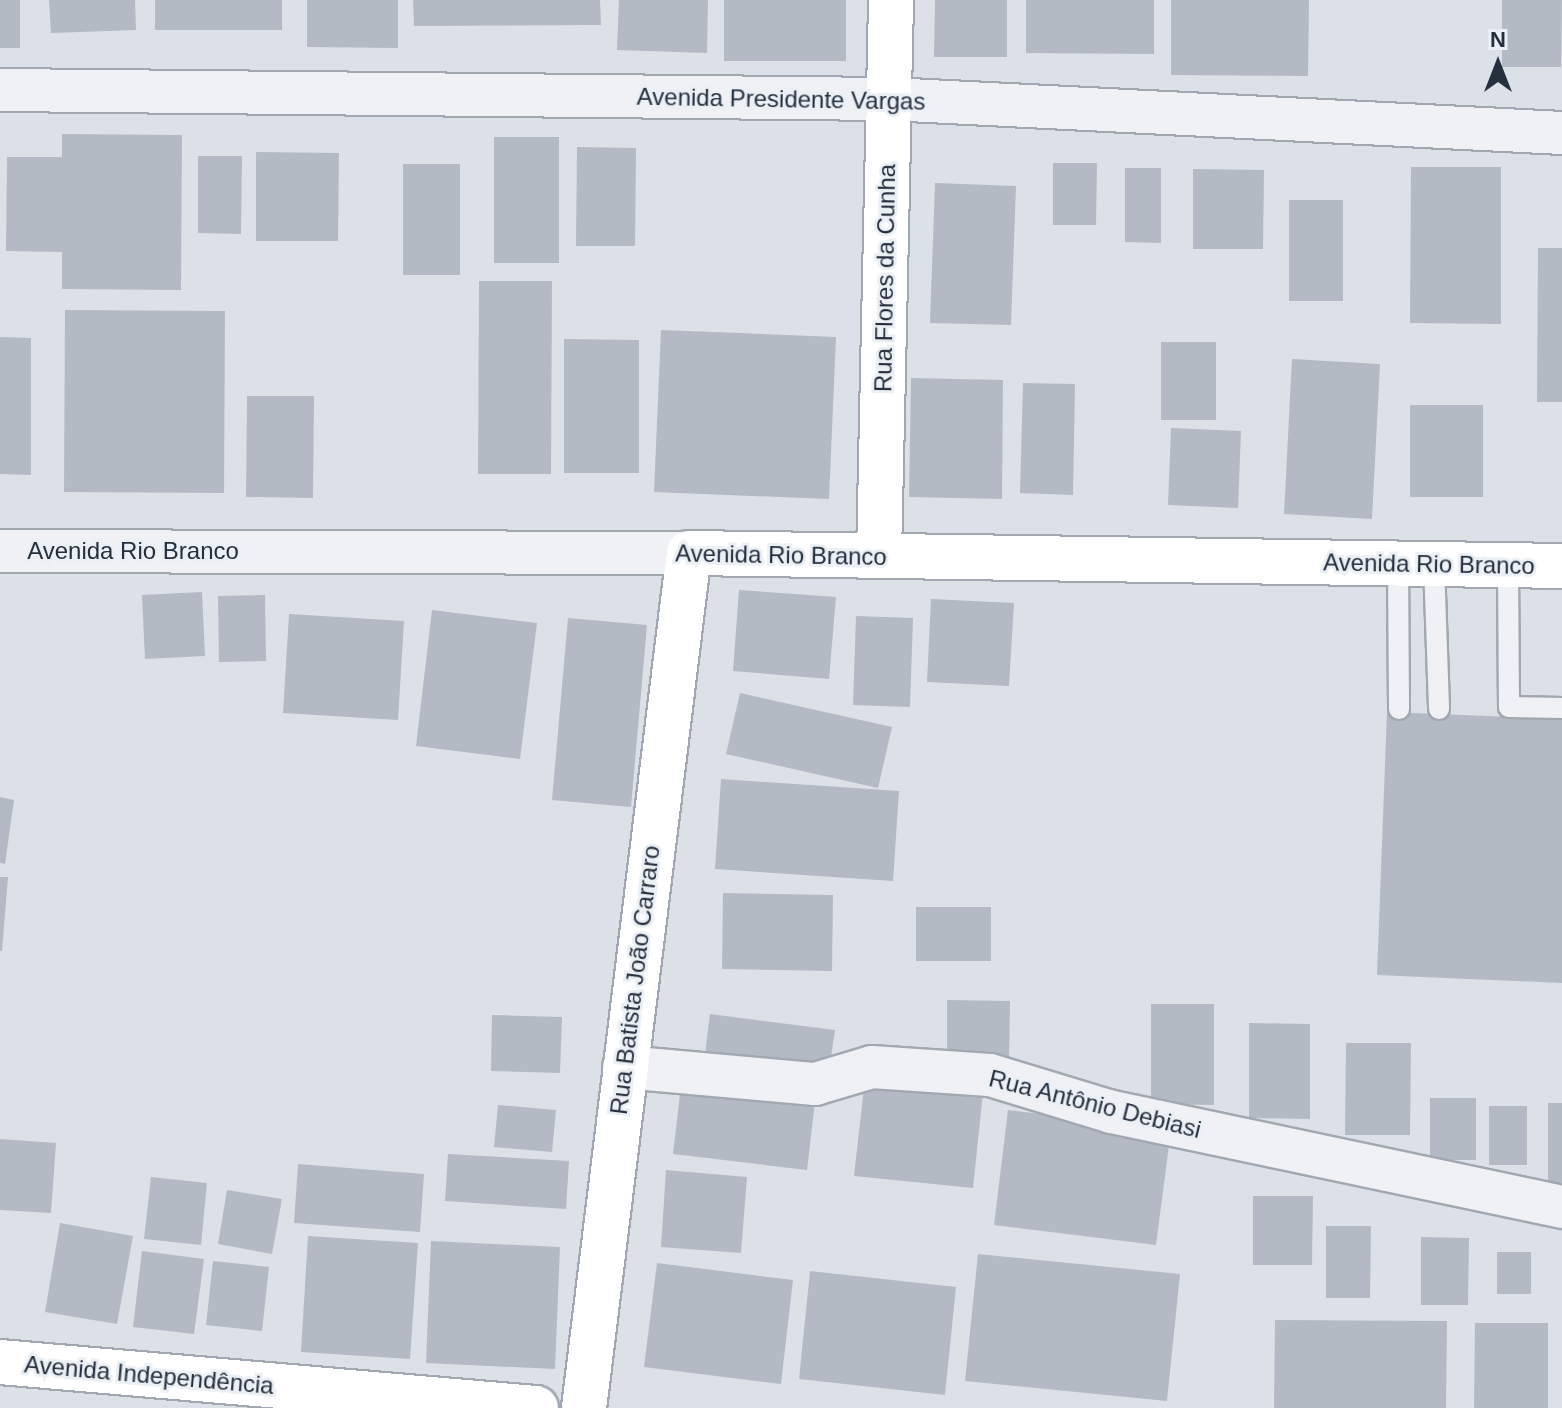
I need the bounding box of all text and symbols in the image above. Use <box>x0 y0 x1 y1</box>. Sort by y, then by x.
north arrow <box>1458 24 1538 104</box>
text: N <box>1490 27 1506 52</box>
street label: Avenida Presidente Vargas <box>636 82 926 116</box>
street label: Rua Flores da Cunha <box>869 164 901 392</box>
street label: Avenida Rio Branco <box>27 537 239 565</box>
street label: Avenida Rio Branco <box>675 539 887 571</box>
street label: Avenida Rio Branco <box>1323 548 1535 580</box>
street label: Rua Batista João Carraro <box>604 844 666 1116</box>
street label: Rua Antônio Debiasi <box>985 1064 1205 1144</box>
street label: Avenida Independência <box>23 1350 275 1400</box>

